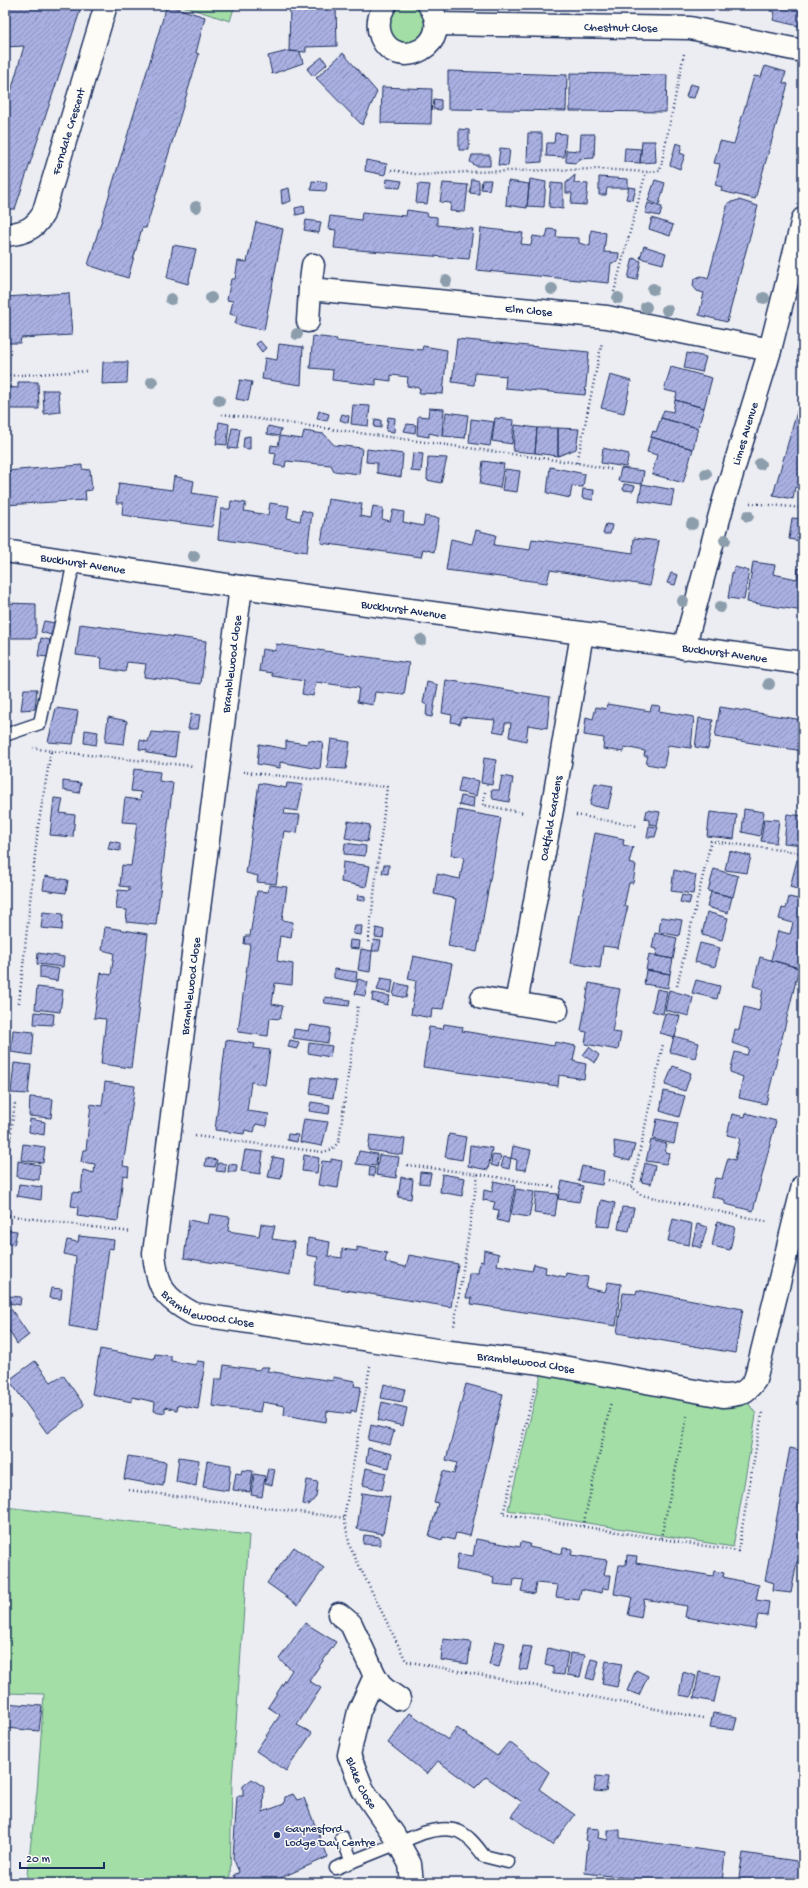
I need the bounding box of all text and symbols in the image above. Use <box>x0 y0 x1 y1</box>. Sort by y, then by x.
street label: Chestnut Close <box>584 21 659 37</box>
street label: Ferndale Crescent <box>50 86 90 178</box>
street label: Elm Close <box>504 302 554 321</box>
street label: Limes Avenue <box>730 400 763 467</box>
street label: Buckhurst Avenue <box>38 551 127 578</box>
street label: Buckhurst Avenue <box>359 598 448 624</box>
street label: Bramblewood Close <box>220 614 246 715</box>
street label: Buckhurst Avenue <box>680 642 769 667</box>
street label: Oakfield Gardens <box>538 774 567 862</box>
street label: Bramblewood Close <box>179 936 205 1037</box>
street label: Bramblewood Close <box>157 1287 256 1332</box>
street label: Bramblewood Close <box>475 1350 576 1378</box>
street label: Blake Close <box>341 1755 379 1813</box>
place label: Gaynesford Lodge Day Centre <box>285 1823 376 1851</box>
marker: Gaynesford Lodge Day Centre <box>272 1830 282 1840</box>
scale bar <box>20 1844 104 1870</box>
text: 20 m <box>26 1853 51 1867</box>

